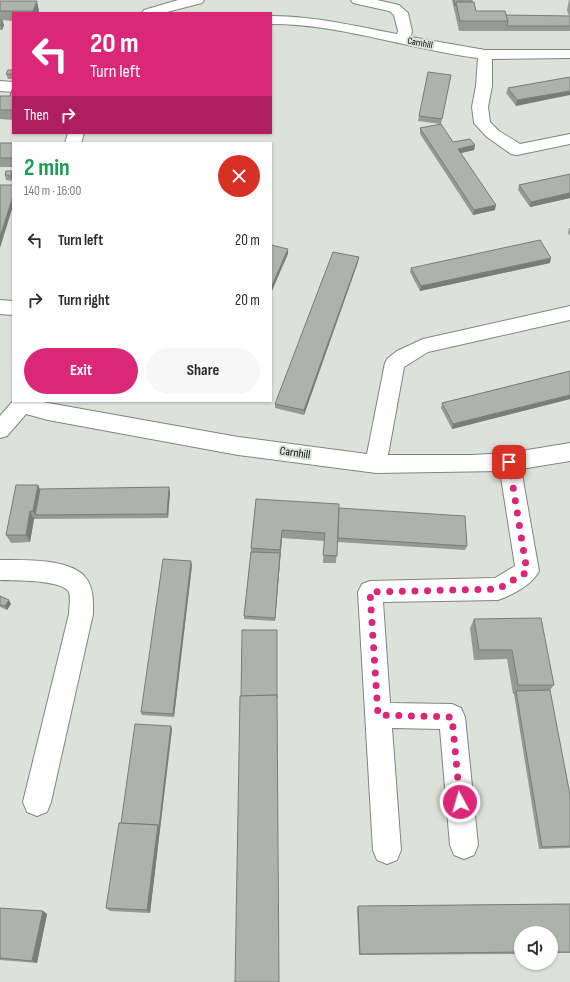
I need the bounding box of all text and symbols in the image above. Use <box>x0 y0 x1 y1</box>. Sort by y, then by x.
text: 20 m <box>90 27 139 60</box>
icon: left <box>24 28 76 80</box>
street label: Carnhill <box>406 35 434 51</box>
text: Turn left <box>90 61 141 82</box>
icon: right <box>57 104 79 126</box>
text: Then <box>24 106 49 125</box>
text: 2 min <box>24 153 70 182</box>
button: close <box>218 155 260 197</box>
text: 140 m · 16:00 <box>24 183 81 199</box>
icon: left <box>24 229 46 251</box>
text: Turn left <box>58 231 103 250</box>
text: 20 m <box>235 231 260 250</box>
icon: right <box>24 289 46 311</box>
text: Turn right <box>58 291 110 310</box>
text: 20 m <box>235 291 260 310</box>
button: Exit <box>24 348 138 394</box>
button: Share <box>146 348 260 394</box>
street label: Carnhill <box>279 443 311 463</box>
pin <box>492 445 526 479</box>
icon: arrive <box>498 451 520 473</box>
position arrow <box>439 781 481 823</box>
map controls <box>514 926 558 970</box>
button: sound <box>514 926 558 970</box>

